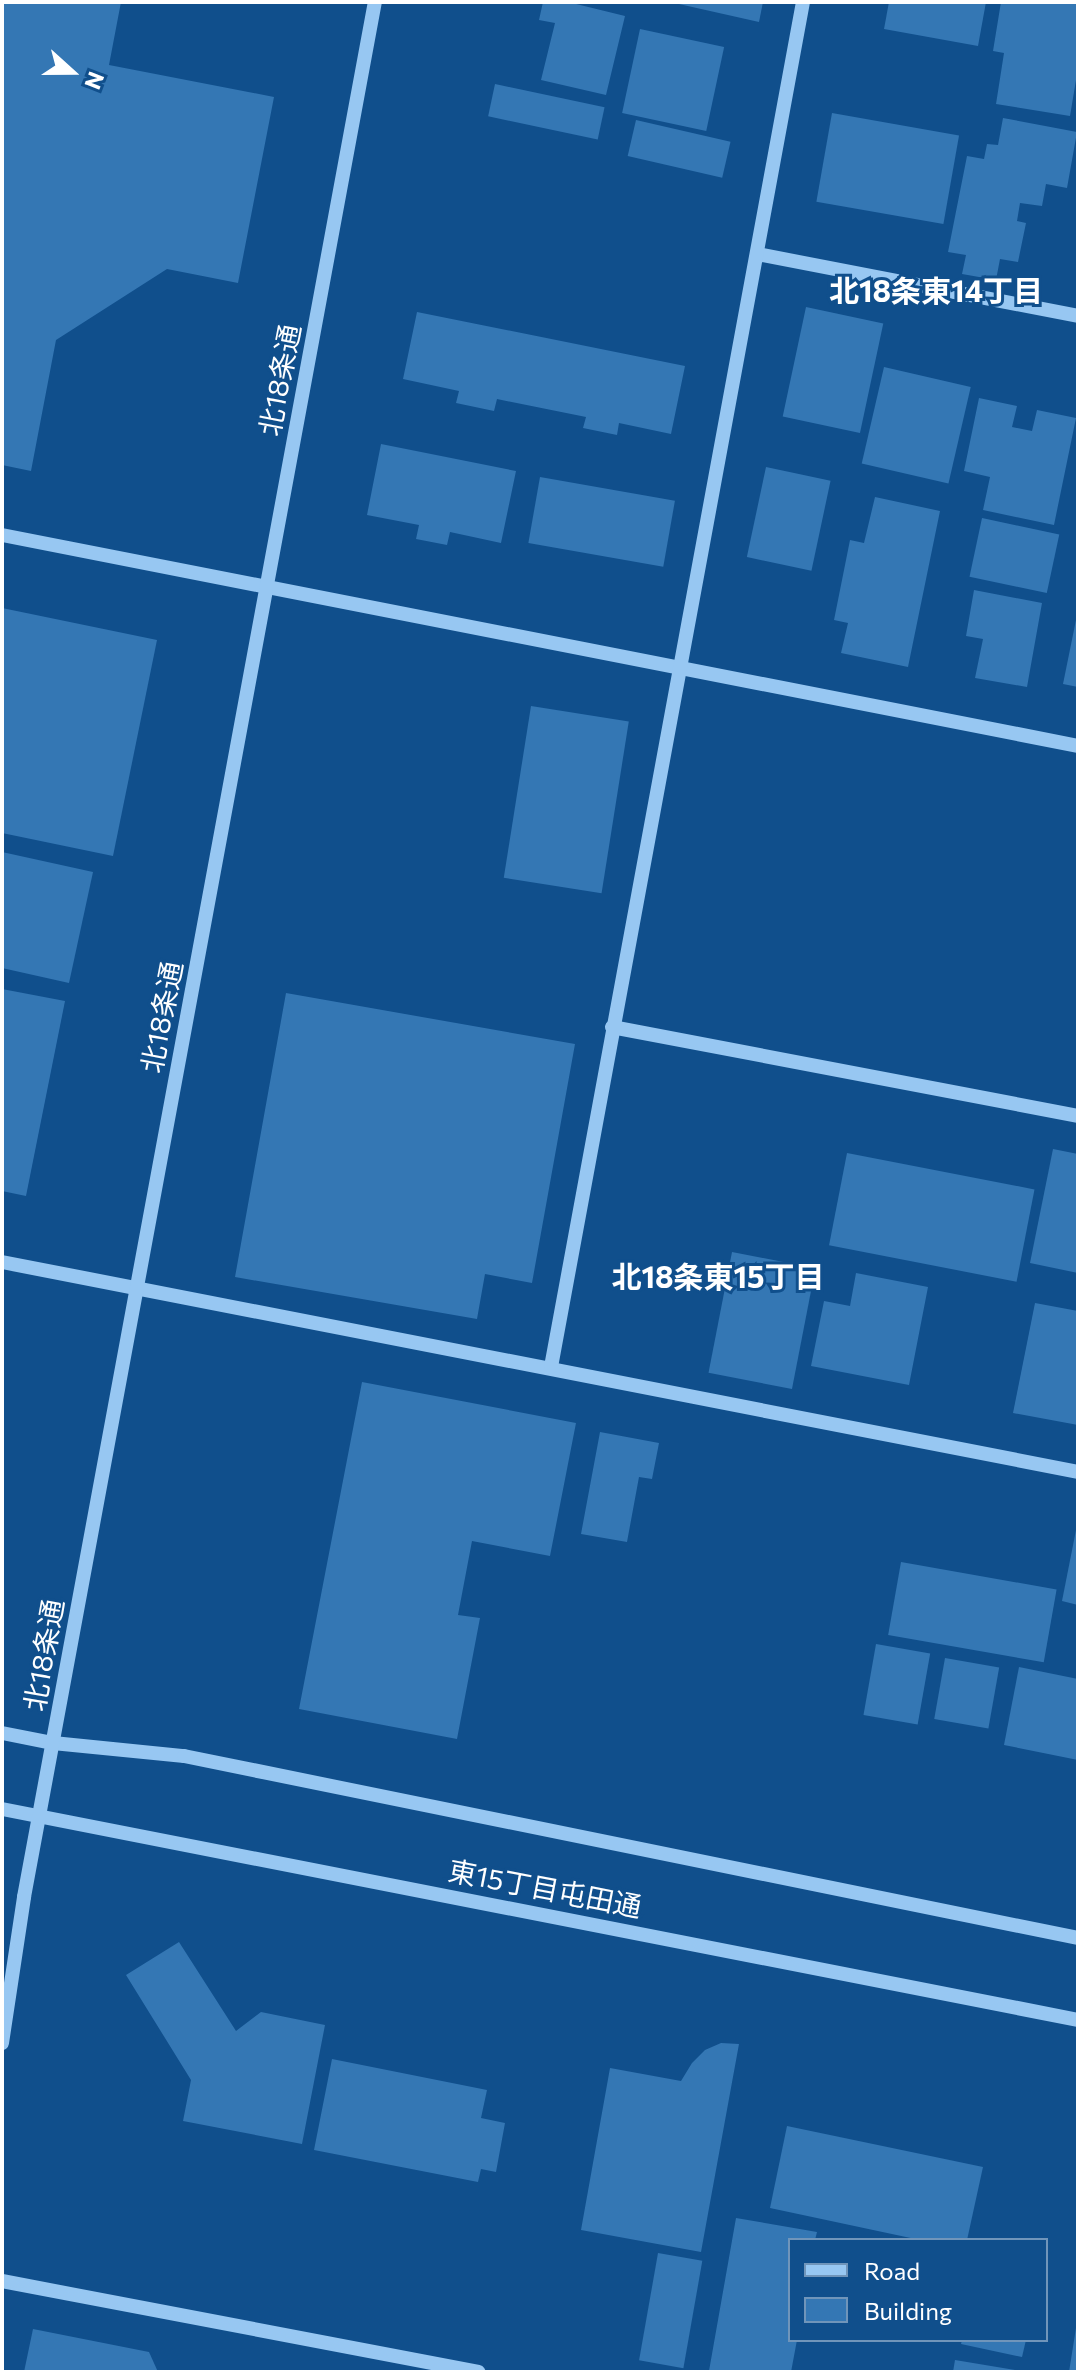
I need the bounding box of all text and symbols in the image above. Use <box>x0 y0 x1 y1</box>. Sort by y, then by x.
north arrow <box>32 32 112 112</box>
text: N <box>79 68 110 93</box>
district label: 北18条東14丁目 <box>829 272 1043 308</box>
street label: 北18条通 <box>252 321 306 439</box>
street label: 北18条通 <box>134 958 188 1076</box>
district label: 北18条東15丁目 <box>611 1258 825 1294</box>
street label: 北18条通 <box>17 1596 69 1714</box>
street label: 東15丁目屯田通 <box>446 1853 644 1923</box>
legend <box>788 2238 1048 2342</box>
text: Road <box>864 2256 920 2285</box>
text: Building <box>864 2296 952 2325</box>

